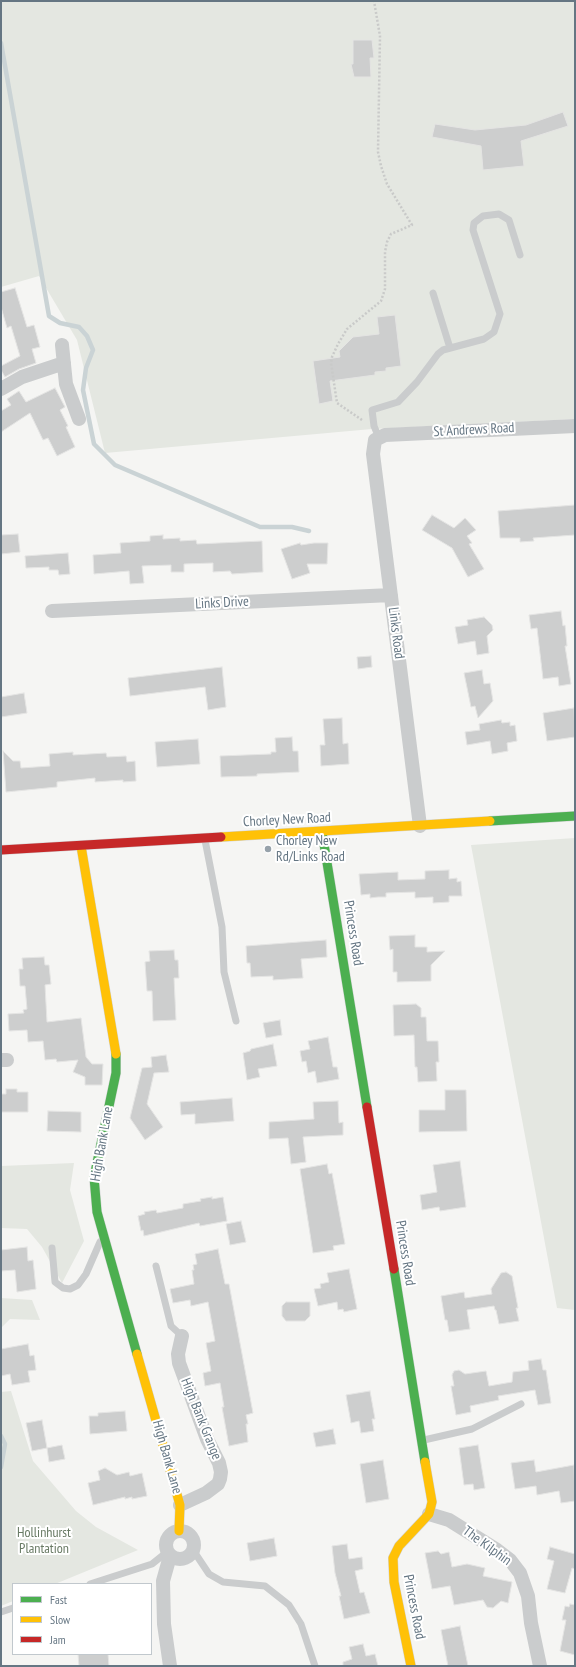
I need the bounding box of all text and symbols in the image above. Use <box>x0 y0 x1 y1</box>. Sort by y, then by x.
street label: St Andrews Road <box>433 419 515 441</box>
street label: Links Drive <box>195 593 249 613</box>
street label: Links Road <box>384 606 408 660</box>
street label: Chorley New Road <box>243 809 331 831</box>
place label: Chorley New Rd/Links Road <box>276 833 345 866</box>
marker: Chorley New Rd/Links Road <box>263 844 273 854</box>
street label: Princess Road <box>340 899 366 967</box>
street label: High Bank Lane <box>87 1105 117 1183</box>
street label: Princess Road <box>392 1219 418 1287</box>
street label: High Bank Grange <box>177 1376 225 1462</box>
street label: High Bank Lane <box>149 1418 185 1496</box>
street label: The Kilphin <box>459 1523 515 1569</box>
park label: Hollinhurst Plantation <box>17 1525 71 1558</box>
street label: Princess Road <box>399 1573 429 1641</box>
legend <box>12 1583 152 1655</box>
text: Fast <box>50 1592 67 1607</box>
text: Slow <box>50 1612 70 1627</box>
text: Jam <box>50 1632 66 1647</box>

